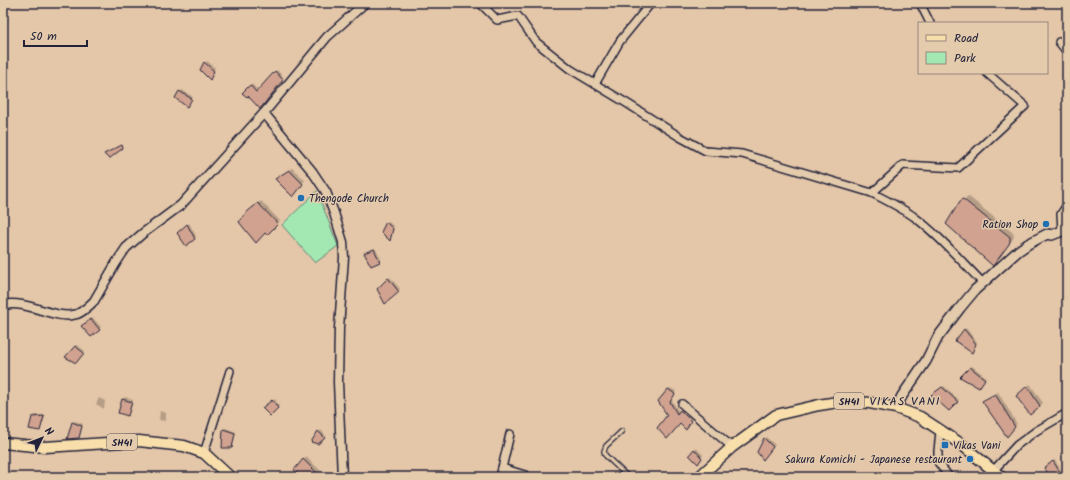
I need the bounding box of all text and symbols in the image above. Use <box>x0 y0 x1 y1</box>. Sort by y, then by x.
scale bar <box>24 22 87 48</box>
legend <box>918 22 1048 74</box>
text: 50 m <box>30 27 57 46</box>
text: Road <box>954 29 979 48</box>
text: Park <box>954 49 976 68</box>
place label: Thengode Church <box>309 190 389 208</box>
marker: Thengode Church <box>296 193 306 203</box>
place label: Ration Shop <box>982 216 1039 234</box>
marker: Ration Shop <box>1041 219 1051 229</box>
district label: VIKAS VANI <box>869 392 941 411</box>
road number: SH41 <box>834 393 864 409</box>
north arrow <box>22 418 62 458</box>
text: N <box>40 423 58 441</box>
road number: SH41 <box>107 434 137 450</box>
place label: Vikas Vani <box>953 437 1001 455</box>
marker: Vikas Vani <box>940 440 950 450</box>
place label: Sakura Komichi - Japanese restaurant <box>785 451 963 469</box>
marker: Sakura Komichi - Japanese restaurant <box>965 454 975 464</box>

